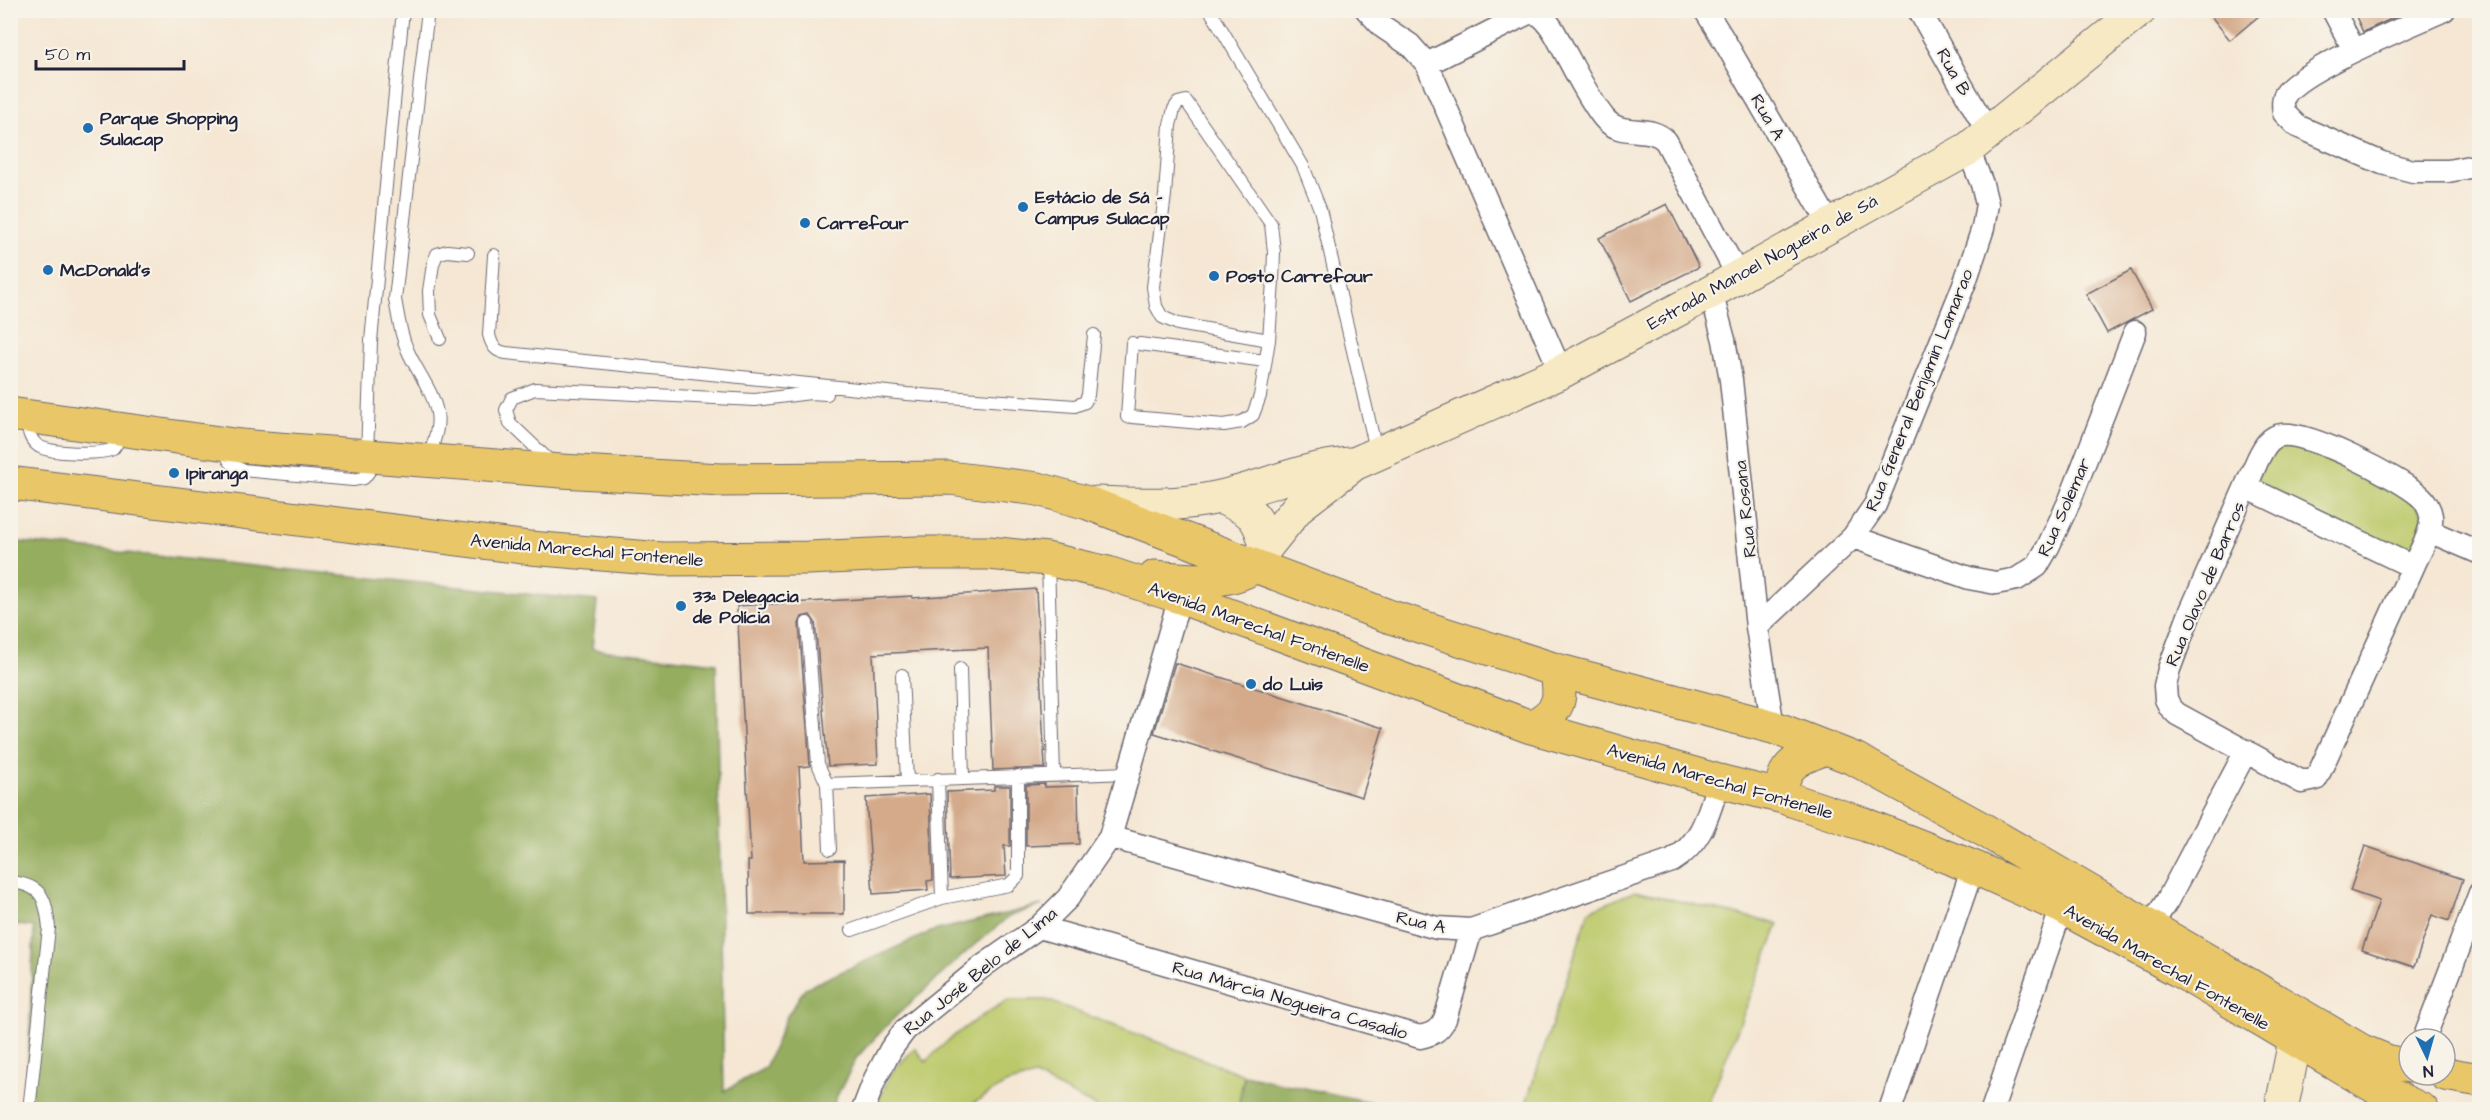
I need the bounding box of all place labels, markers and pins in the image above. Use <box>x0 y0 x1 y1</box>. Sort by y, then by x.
place label: Parque Shopping Sulacap <box>99 106 238 152</box>
marker: Parque Shopping Sulacap <box>81 121 95 135</box>
place label: Estácio de Sá - Campus Sulacap <box>1035 185 1170 231</box>
marker: Estácio de Sá - Campus Sulacap <box>1016 200 1030 214</box>
place label: Carrefour <box>817 211 908 236</box>
marker: Carrefour <box>798 216 812 230</box>
place label: McDonald's <box>60 258 150 283</box>
marker: McDonald's <box>41 263 55 277</box>
place label: Posto Carrefour <box>1226 264 1373 289</box>
marker: Posto Carrefour <box>1207 269 1221 283</box>
place label: Ipiranga <box>186 461 249 487</box>
marker: Ipiranga <box>167 466 181 480</box>
place label: 33ª Delegacia de Polícia <box>692 584 800 630</box>
marker: 33ª Delegacia de Polícia <box>674 599 688 613</box>
place label: do Luis <box>1262 672 1323 697</box>
marker: do Luis <box>1244 677 1258 691</box>

